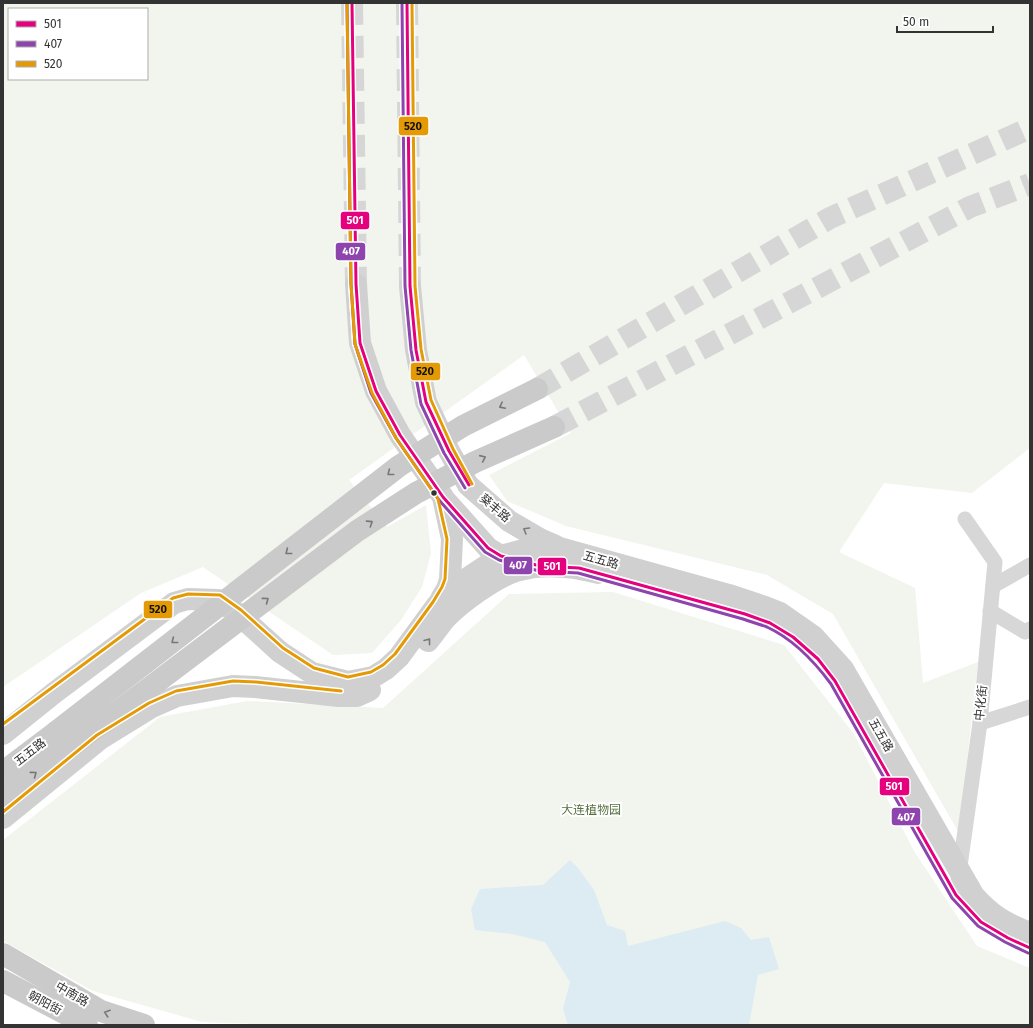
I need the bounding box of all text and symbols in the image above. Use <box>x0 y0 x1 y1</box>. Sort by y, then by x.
legend <box>8 8 148 80</box>
scale bar <box>897 8 993 34</box>
text: 50 m <box>903 15 929 29</box>
text: 501 <box>44 17 62 31</box>
text: 407 <box>44 37 62 51</box>
text: 520 <box>44 57 63 71</box>
line badge: 520 <box>398 116 429 136</box>
text: 520 <box>404 120 422 133</box>
line badge: 501 <box>340 211 370 230</box>
text: 501 <box>346 214 364 227</box>
line badge: 407 <box>335 242 366 261</box>
text: 407 <box>342 245 360 258</box>
line badge: 520 <box>410 362 441 381</box>
text: 520 <box>416 365 434 378</box>
one-way arrow <box>499 401 506 409</box>
one-way arrow <box>479 455 486 463</box>
one-way arrow <box>388 468 395 475</box>
unlabelled marker <box>429 488 439 498</box>
street label: 葵丰路 <box>477 491 513 525</box>
one-way arrow <box>366 520 373 527</box>
one-way arrow <box>523 528 530 535</box>
one-way arrow <box>285 548 292 555</box>
street label: 五五路 <box>582 548 620 572</box>
line badge: 407 <box>503 556 533 575</box>
line badge: 501 <box>537 557 567 576</box>
text: 407 <box>509 559 527 572</box>
text: 501 <box>543 560 561 573</box>
one-way arrow <box>261 598 268 605</box>
line badge: 520 <box>143 600 173 619</box>
text: 520 <box>149 603 167 616</box>
one-way arrow <box>171 636 178 643</box>
one-way arrow <box>424 638 431 645</box>
street label: 中化街 <box>972 684 990 722</box>
street label: 五五路 <box>866 716 896 754</box>
street label: 五五路 <box>12 735 48 769</box>
one-way arrow <box>30 772 37 779</box>
line badge: 501 <box>879 777 910 796</box>
text: 501 <box>885 780 903 793</box>
park label: 大连植物园 <box>561 803 621 817</box>
line badge: 407 <box>891 807 921 826</box>
text: 407 <box>897 811 915 824</box>
street label: 中南路 <box>53 979 91 1009</box>
street label: 朝阳街 <box>26 988 64 1018</box>
one-way arrow <box>104 1009 111 1018</box>

